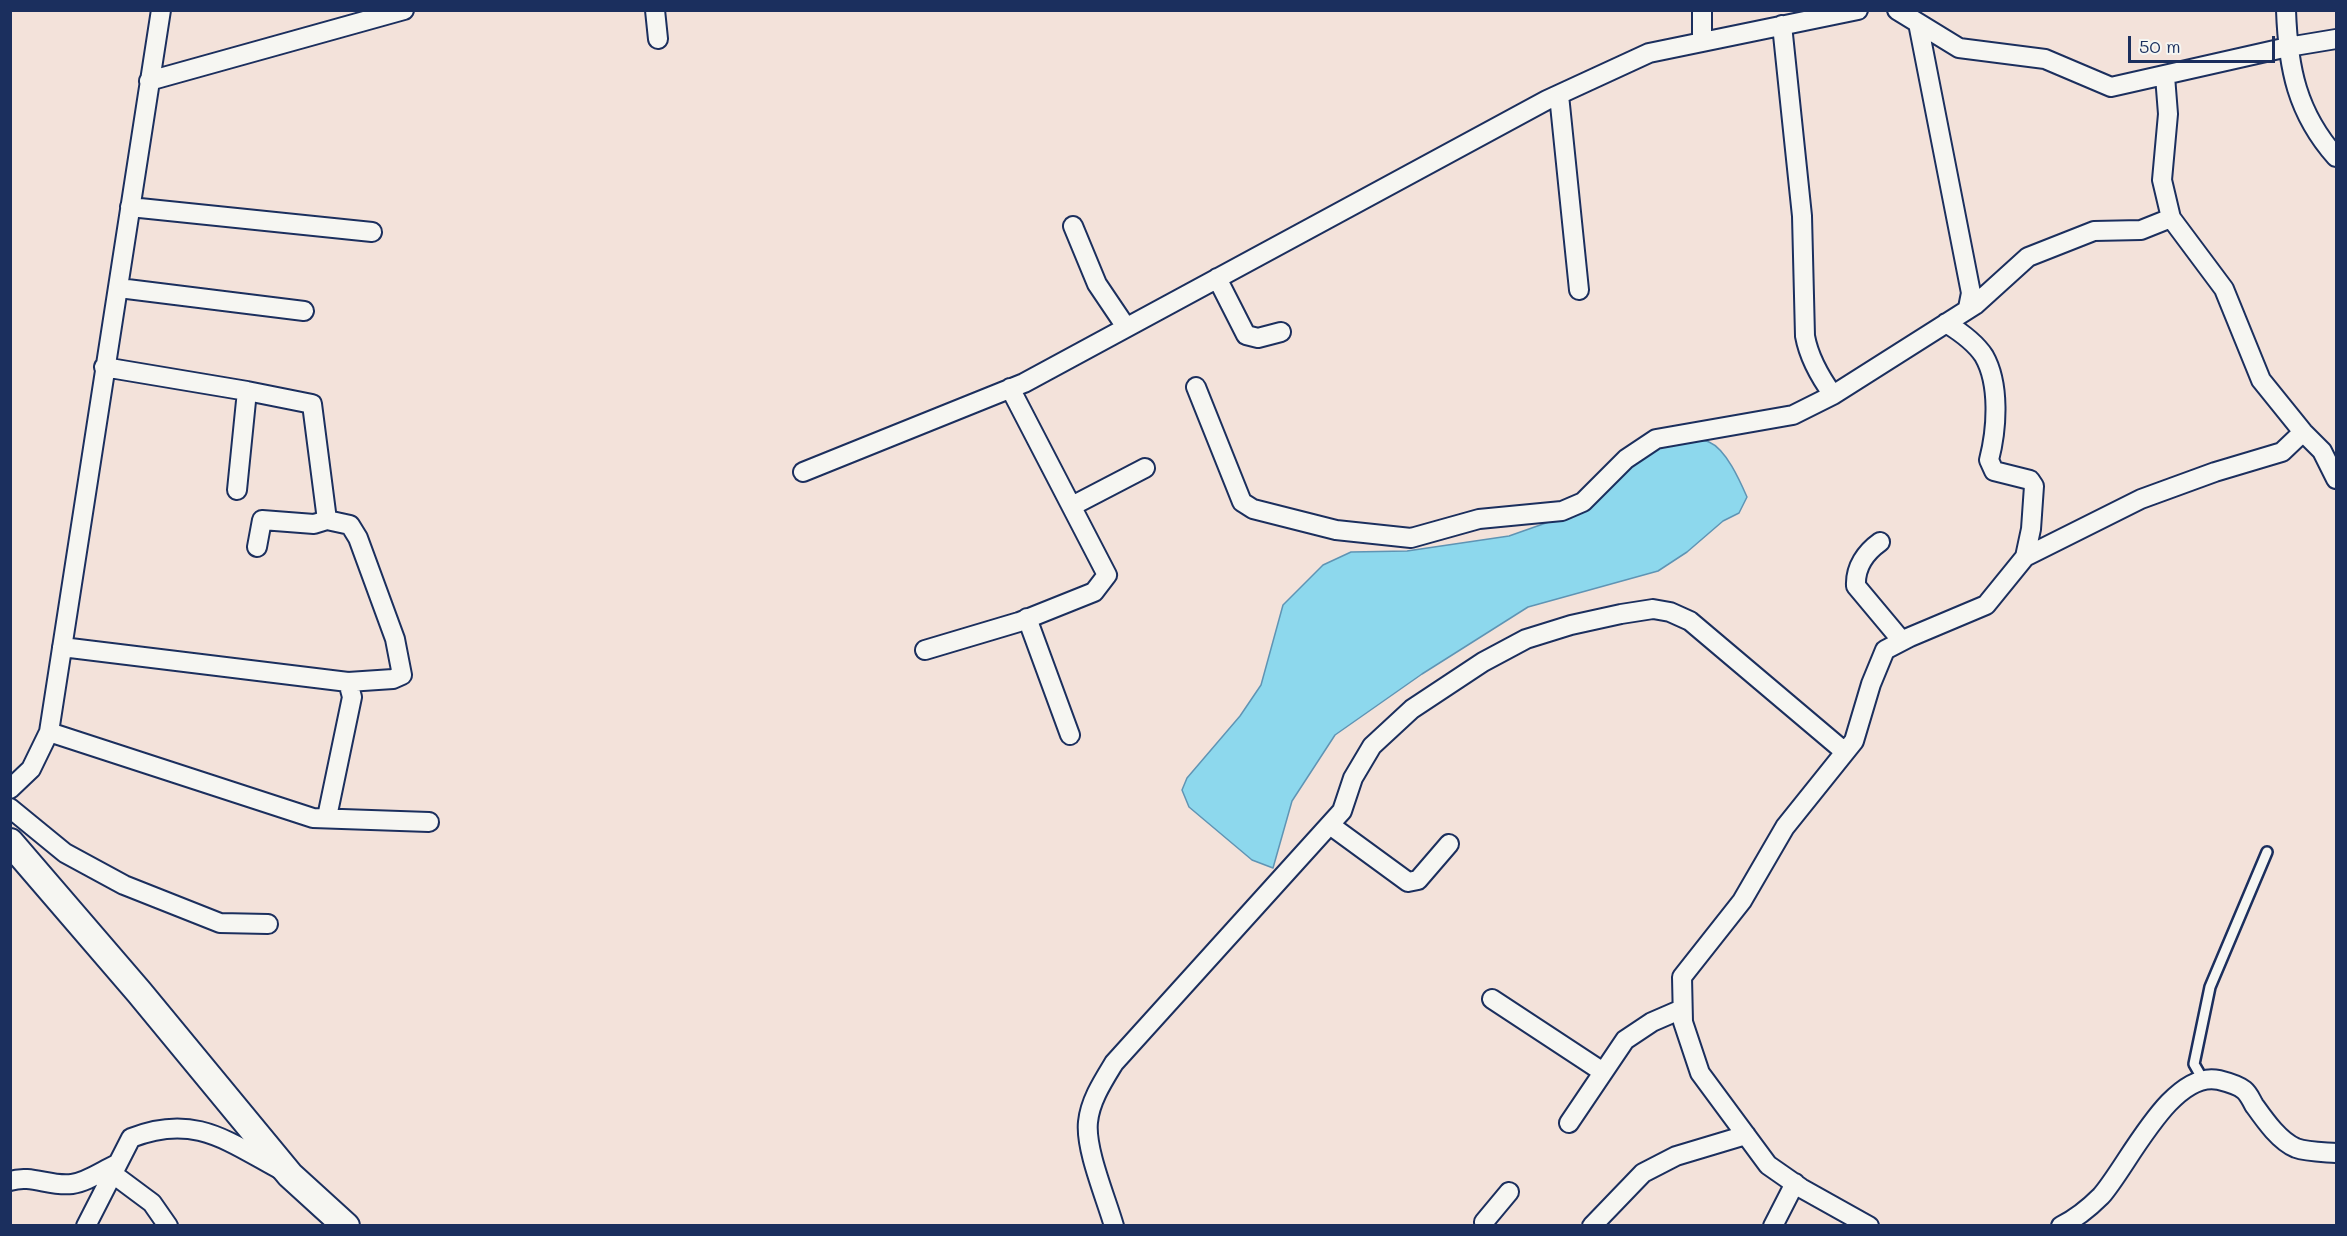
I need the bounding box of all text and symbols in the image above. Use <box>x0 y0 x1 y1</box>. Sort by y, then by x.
scale bar <box>2131 24 2278 62</box>
text: 50 m <box>2139 34 2181 58</box>

